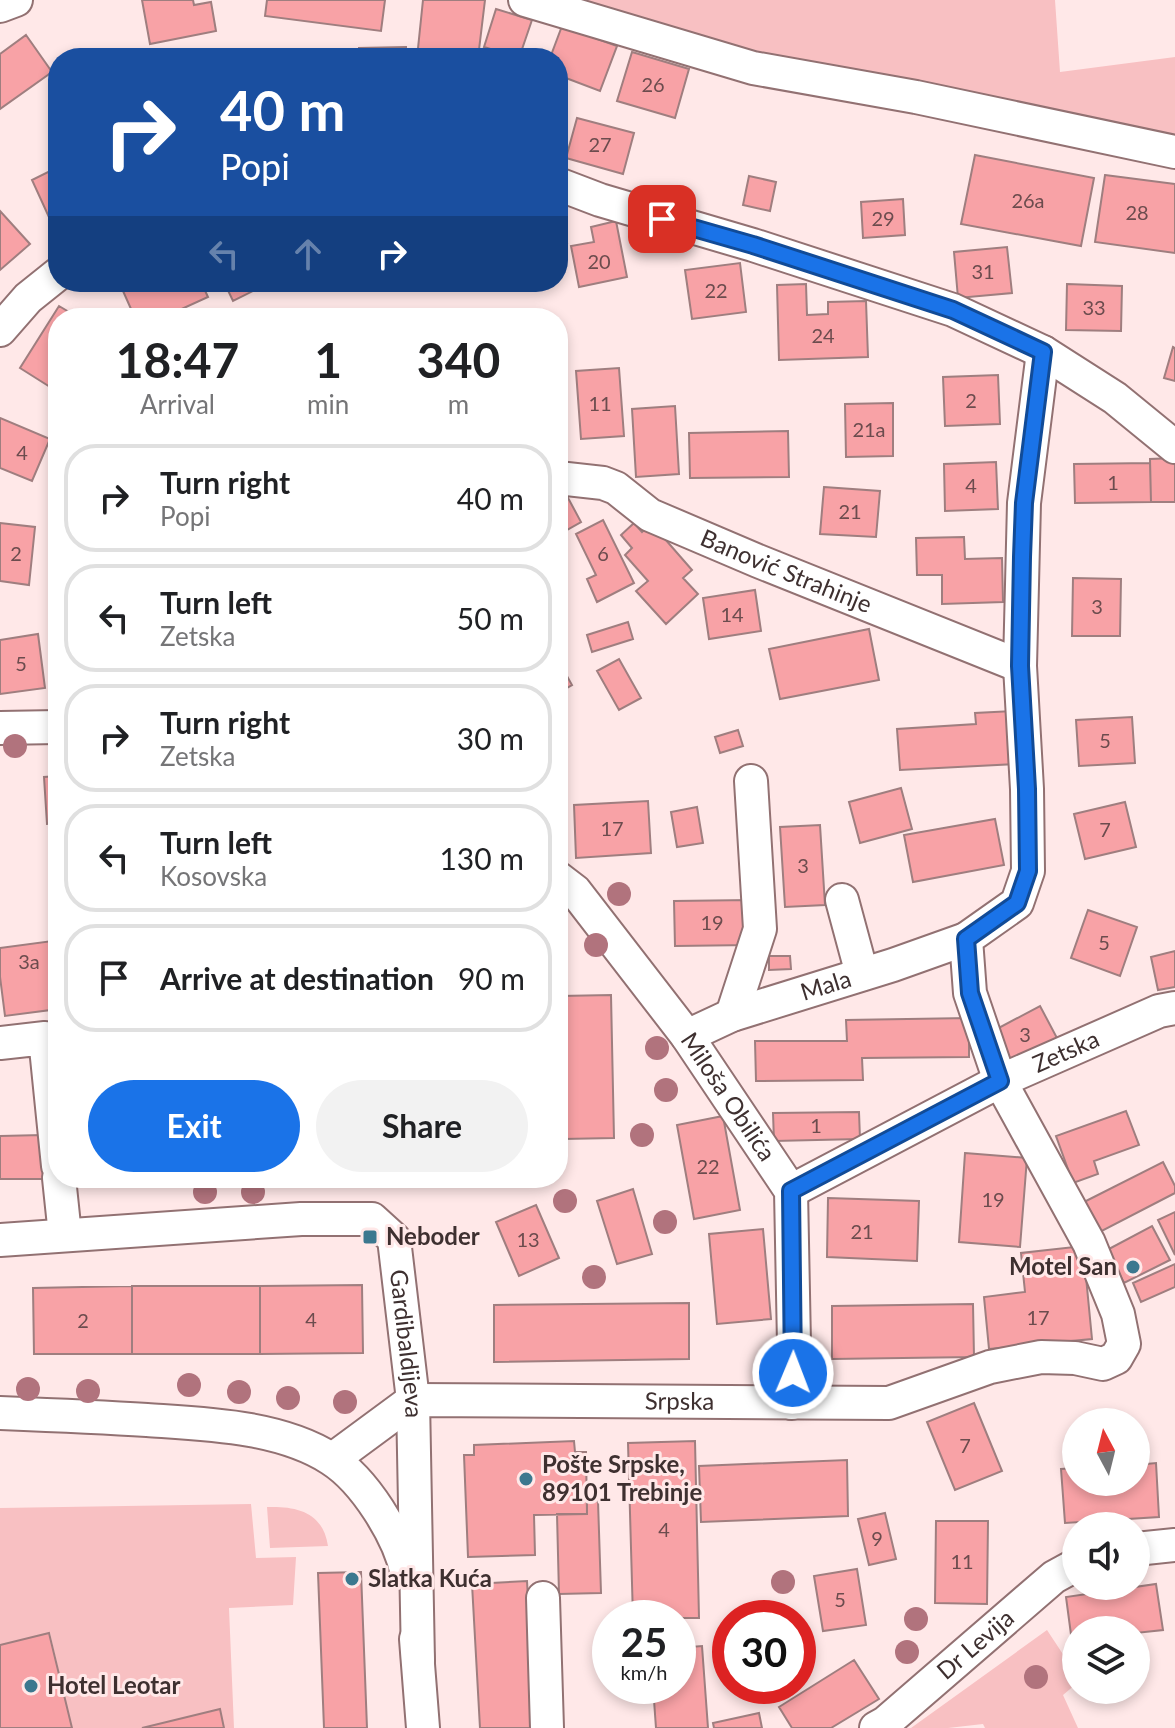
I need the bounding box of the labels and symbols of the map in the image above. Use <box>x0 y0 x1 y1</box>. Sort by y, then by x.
house number: 26 <box>641 72 665 96</box>
house number: 27 <box>588 132 612 156</box>
pin <box>628 185 696 253</box>
house number: 26а <box>1011 188 1045 212</box>
house number: 28 <box>1125 200 1149 224</box>
house number: 29 <box>871 206 895 230</box>
house number: 20 <box>587 249 611 273</box>
house number: 31 <box>971 259 995 283</box>
house number: 22 <box>704 278 728 302</box>
house number: 33 <box>1082 295 1106 319</box>
house number: 24 <box>811 323 835 347</box>
house number: 2 <box>965 388 977 412</box>
house number: 11 <box>588 391 612 415</box>
house number: 21a <box>852 417 886 441</box>
house number: 4 <box>16 440 28 464</box>
house number: 1 <box>1107 470 1119 494</box>
house number: 4 <box>965 473 977 497</box>
house number: 21 <box>838 499 862 523</box>
street label: Banović Strahinje <box>697 522 876 618</box>
house number: 2 <box>10 541 22 565</box>
house number: 6 <box>597 541 609 565</box>
house number: 3 <box>1091 594 1103 618</box>
house number: 14 <box>720 602 744 626</box>
house number: 5 <box>15 651 27 675</box>
house number: 5 <box>1099 728 1111 752</box>
house number: 17 <box>600 816 624 840</box>
house number: 7 <box>1099 817 1111 841</box>
house number: 3 <box>797 853 809 877</box>
house number: 19 <box>700 910 724 934</box>
house number: 5 <box>1098 930 1110 954</box>
house number: 3a <box>18 949 40 973</box>
street label: Mala <box>797 963 854 1006</box>
house number: 3 <box>1019 1022 1031 1046</box>
street label: Zetska <box>1028 1023 1103 1078</box>
street label: Miloša Obilića <box>676 1026 783 1166</box>
house number: 1 <box>810 1113 822 1137</box>
house number: 22 <box>696 1154 720 1178</box>
house number: 19 <box>981 1187 1005 1211</box>
house number: 21 <box>850 1219 874 1243</box>
place label: Neboder <box>386 1221 480 1250</box>
house number: 13 <box>516 1227 540 1251</box>
marker: Neboder <box>361 1228 379 1246</box>
place label: Motel San <box>1009 1251 1117 1280</box>
marker: Motel San <box>1124 1258 1142 1276</box>
street label: Gardibaldijeva <box>385 1268 429 1418</box>
house number: 17 <box>1026 1305 1050 1329</box>
house number: 4 <box>305 1307 317 1331</box>
house number: 2 <box>77 1308 89 1332</box>
position arrow <box>751 1331 835 1415</box>
street label: Srpska <box>645 1385 714 1415</box>
north arrow <box>1062 1408 1150 1496</box>
house number: 7 <box>959 1433 971 1457</box>
place label: Pošte Srpske, 89101 Trebinje <box>542 1449 702 1506</box>
marker: Pošte Srpske, 89101 Trebinje <box>517 1470 535 1488</box>
house number: 4 <box>658 1517 670 1541</box>
house number: 9 <box>871 1526 883 1550</box>
house number: 11 <box>950 1549 974 1573</box>
place label: Slatka Kuća <box>368 1563 492 1592</box>
marker: Slatka Kuća <box>343 1570 361 1588</box>
house number: 5 <box>834 1587 846 1611</box>
speed limit sign: 30 <box>712 1600 816 1704</box>
street label: Dr Levija <box>930 1603 1019 1685</box>
place label: Hotel Leotar <box>47 1670 180 1699</box>
marker: Hotel Leotar <box>22 1677 40 1695</box>

